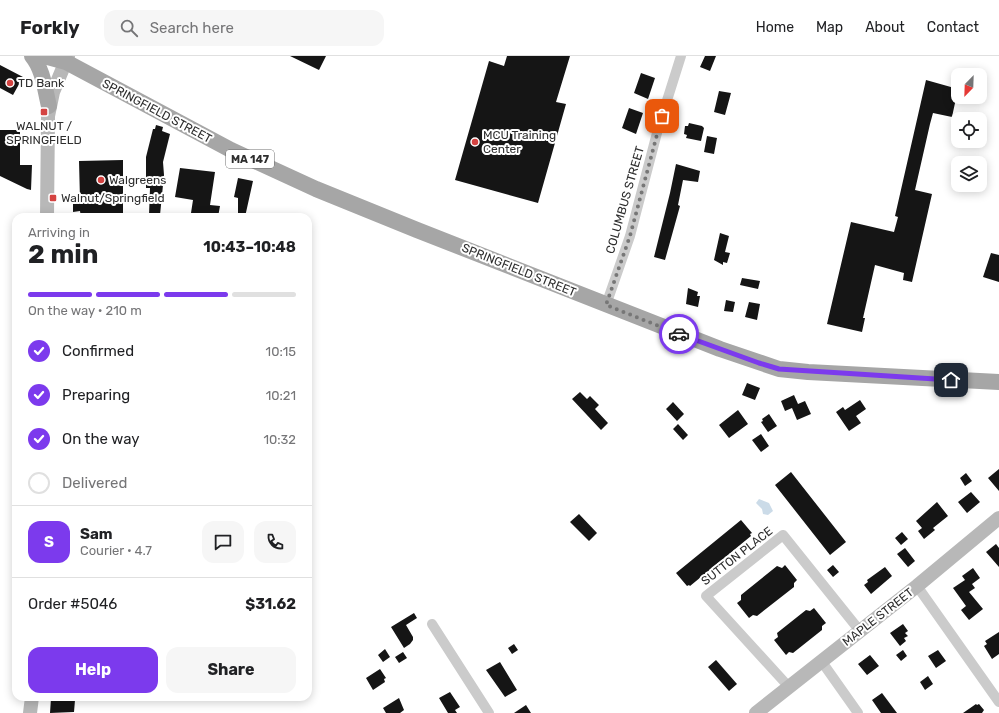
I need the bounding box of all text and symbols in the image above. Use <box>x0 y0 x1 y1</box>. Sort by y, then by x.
search box <box>104 10 384 46</box>
text: Forkly <box>20 16 80 39</box>
icon: search <box>118 17 140 39</box>
text: Search here <box>150 19 234 37</box>
text: Home <box>756 19 794 36</box>
text: Map <box>816 19 843 36</box>
text: About <box>865 19 905 36</box>
text: Contact <box>927 19 979 36</box>
north arrow <box>951 68 987 104</box>
map controls <box>951 68 987 192</box>
place label: TD Bank <box>18 76 65 90</box>
street label: SPRINGFIELD STREET <box>100 76 214 146</box>
marker: TD Bank <box>5 78 15 88</box>
pin <box>645 99 679 133</box>
icon: bag <box>651 105 673 127</box>
marker: WALNUT / SPRINGFIELD <box>39 107 49 117</box>
button: locate <box>951 112 987 148</box>
place label: WALNUT / SPRINGFIELD <box>6 119 82 147</box>
place label: MCU Training Center <box>483 128 556 156</box>
marker: MCU Training Center <box>470 137 480 147</box>
street label: COLUMBUS STREET <box>603 145 647 255</box>
road number: MA 147 <box>226 150 274 168</box>
button: layers <box>951 156 987 192</box>
place label: Walgreens <box>109 173 166 187</box>
marker: Walgreens <box>96 175 106 185</box>
place label: Walnut/Springfield <box>61 191 165 205</box>
marker: Walnut/Springfield <box>48 193 58 203</box>
text: Arriving in <box>28 225 90 240</box>
text: 10:43–10:48 <box>203 238 296 256</box>
text: 2 min <box>28 239 98 270</box>
street label: SPRINGFIELD STREET <box>460 241 578 299</box>
text: On the way · 210 m <box>28 303 142 318</box>
courier <box>659 314 699 354</box>
icon: car <box>668 323 690 345</box>
icon: check <box>28 340 50 362</box>
text: Confirmed <box>62 342 134 360</box>
text: 10:15 <box>266 344 296 359</box>
pin <box>934 363 968 397</box>
icon: home <box>940 369 962 391</box>
icon: check <box>28 384 50 406</box>
text: Preparing <box>62 386 130 404</box>
text: 10:21 <box>266 388 296 403</box>
icon: check <box>28 428 50 450</box>
text: On the way <box>62 430 140 448</box>
text: 10:32 <box>263 432 296 447</box>
text: Delivered <box>62 474 127 492</box>
button: chat <box>202 521 244 563</box>
button: phone <box>254 521 296 563</box>
street label: SUTTON PLACE <box>699 524 775 588</box>
text: Sam <box>80 525 113 543</box>
text: S <box>44 533 54 551</box>
text: Courier · 4.7 <box>80 543 152 558</box>
street label: MAPLE STREET <box>840 585 916 649</box>
text: Order #5046 <box>28 595 117 613</box>
text: $31.62 <box>245 595 296 613</box>
button: Help <box>28 647 158 693</box>
button: Share <box>166 647 296 693</box>

